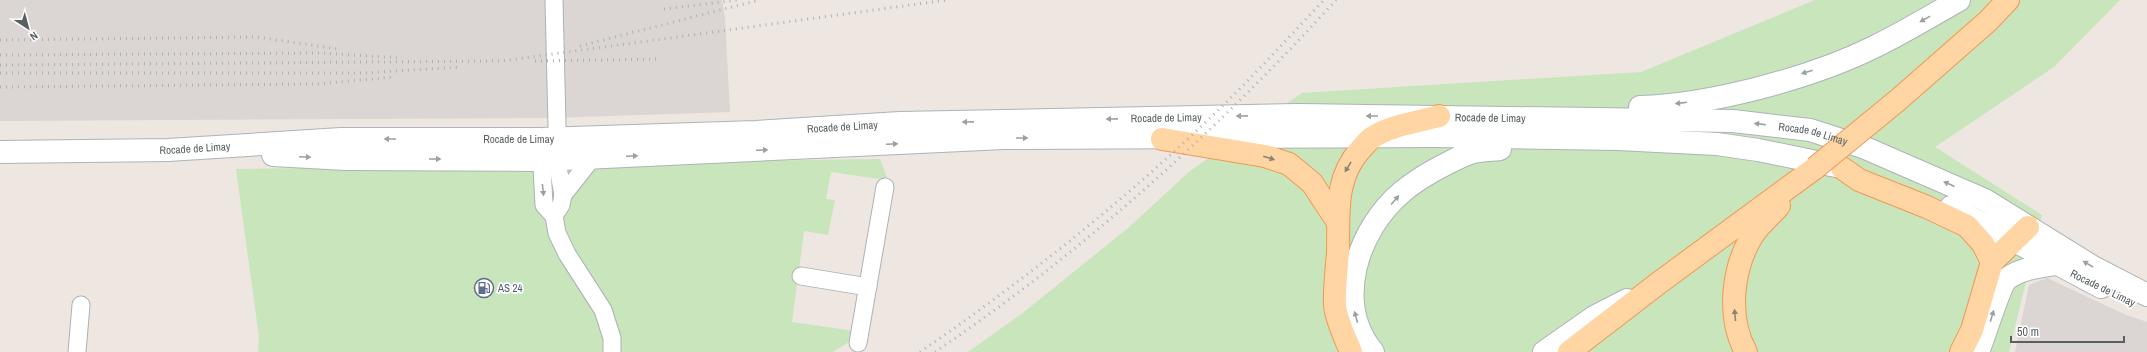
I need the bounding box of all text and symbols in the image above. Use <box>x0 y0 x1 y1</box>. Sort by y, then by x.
north arrow <box>8 8 48 48</box>
one-way arrow <box>1919 16 1931 22</box>
text: N <box>27 29 41 44</box>
one-way arrow <box>1801 70 1813 76</box>
one-way arrow <box>1675 100 1687 106</box>
street label: Rocade de Limay <box>1131 110 1202 125</box>
street label: Rocade de Limay <box>1455 110 1526 125</box>
one-way arrow <box>1236 113 1248 120</box>
one-way arrow <box>1365 113 1378 119</box>
one-way arrow <box>1105 116 1118 122</box>
street label: Rocade de Limay <box>807 117 879 136</box>
one-way arrow <box>961 119 974 125</box>
street label: Rocade de Limay <box>1778 119 1850 149</box>
one-way arrow <box>1754 121 1766 127</box>
street label: Rocade de Limay <box>483 132 555 146</box>
one-way arrow <box>1016 135 1029 141</box>
one-way arrow <box>383 136 396 142</box>
street label: Rocade de Limay <box>159 139 231 157</box>
one-way arrow <box>886 141 899 147</box>
one-way arrow <box>756 147 768 154</box>
one-way arrow <box>626 153 639 159</box>
one-way arrow <box>299 154 312 160</box>
one-way arrow <box>1263 155 1275 161</box>
one-way arrow <box>429 156 442 162</box>
one-way arrow <box>1345 161 1352 173</box>
one-way arrow <box>1942 181 1954 187</box>
one-way arrow <box>540 184 546 196</box>
one-way arrow <box>1390 195 1400 205</box>
one-way arrow <box>2082 260 2094 267</box>
street label: Rocade de Limay <box>2068 266 2138 310</box>
fuel station icon: AS 24 <box>473 277 495 299</box>
place label: AS 24 <box>497 281 523 295</box>
one-way arrow <box>1732 309 1739 321</box>
one-way arrow <box>1989 309 1995 321</box>
one-way arrow <box>1353 311 1359 323</box>
scale bar <box>2011 318 2124 344</box>
text: 50 m <box>2017 324 2039 340</box>

